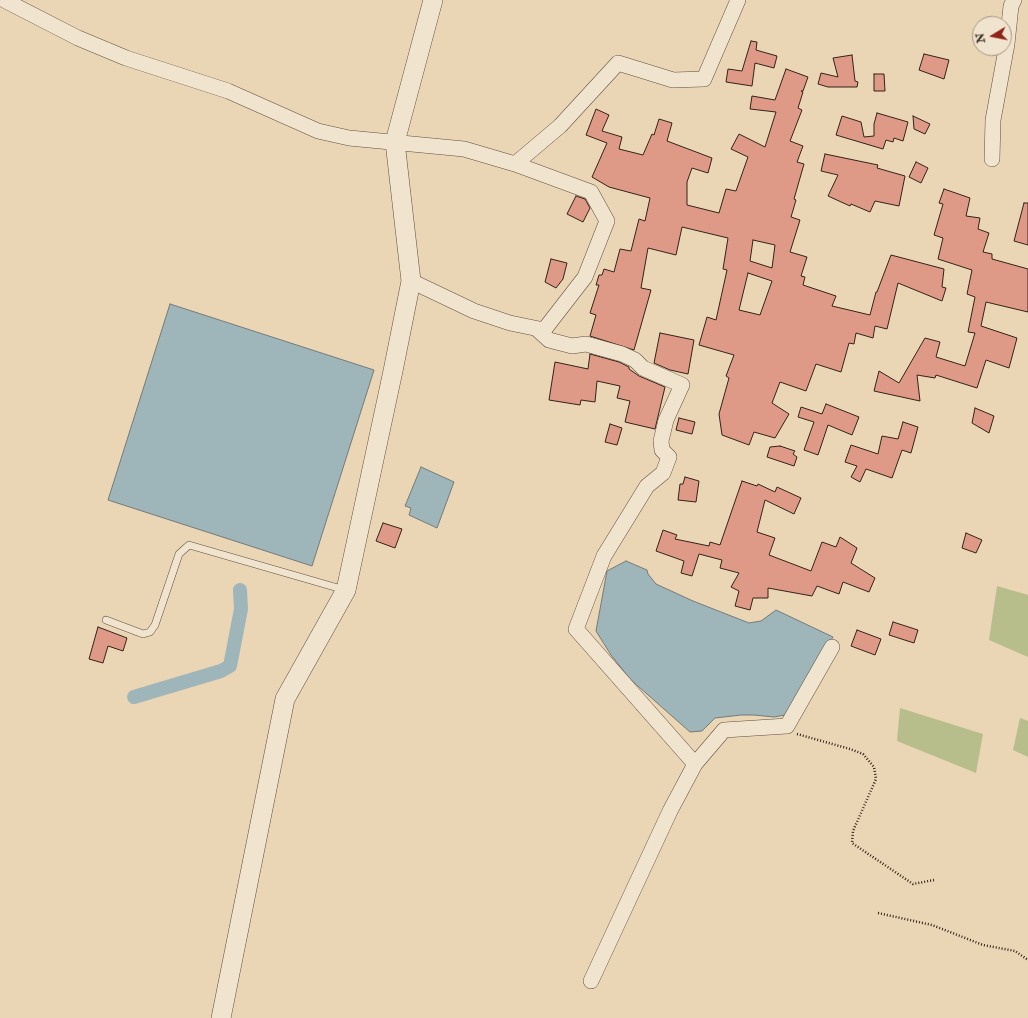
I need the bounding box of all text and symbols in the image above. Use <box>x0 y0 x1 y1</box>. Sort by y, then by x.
north arrow <box>972 16 1012 56</box>
text: N <box>973 32 988 44</box>

